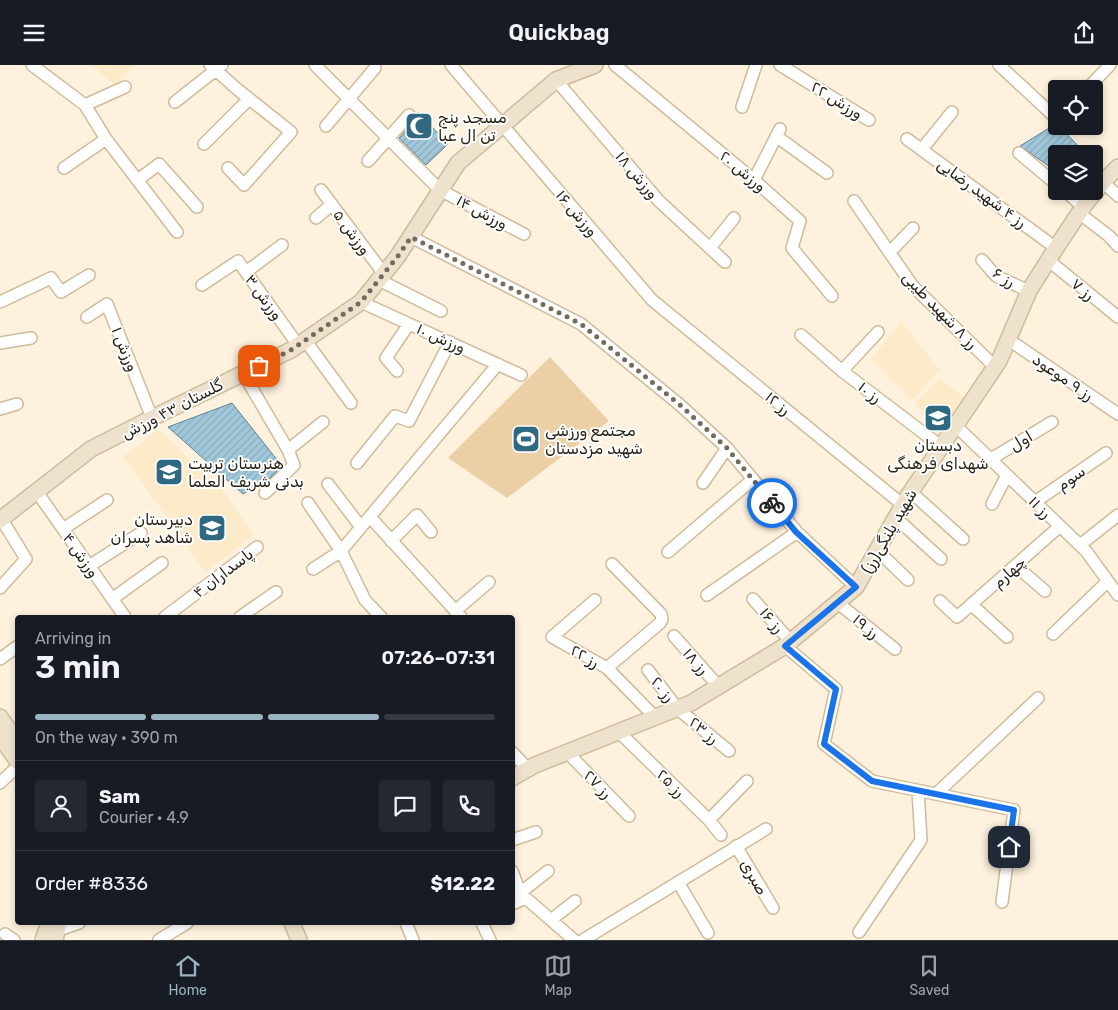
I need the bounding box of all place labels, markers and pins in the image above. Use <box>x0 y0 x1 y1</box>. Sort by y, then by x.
place label: مسجد پنج تن ال عبا <box>438 108 507 145</box>
mosque icon: مسجد پنج تن ال عبا <box>404 111 434 141</box>
pin <box>238 345 280 387</box>
school or university icon: دبستان شهدای فرهنگی <box>923 403 953 433</box>
place label: مجتمع ورزشی شهید مزدستان <box>545 421 643 459</box>
sports icon: مجتمع ورزشی شهید مزدستان <box>511 424 541 454</box>
place label: دبستان شهدای فرهنگی <box>887 436 989 474</box>
place label: هنرستان تربیت بدنی شریف العلما <box>188 454 304 492</box>
school or university icon: هنرستان تربیت بدنی شریف العلما <box>154 457 184 487</box>
place label: دبیرستان شاهد پسران <box>111 510 193 548</box>
school or university icon: دبیرستان شاهد پسران <box>197 513 227 543</box>
pin <box>988 826 1030 868</box>

